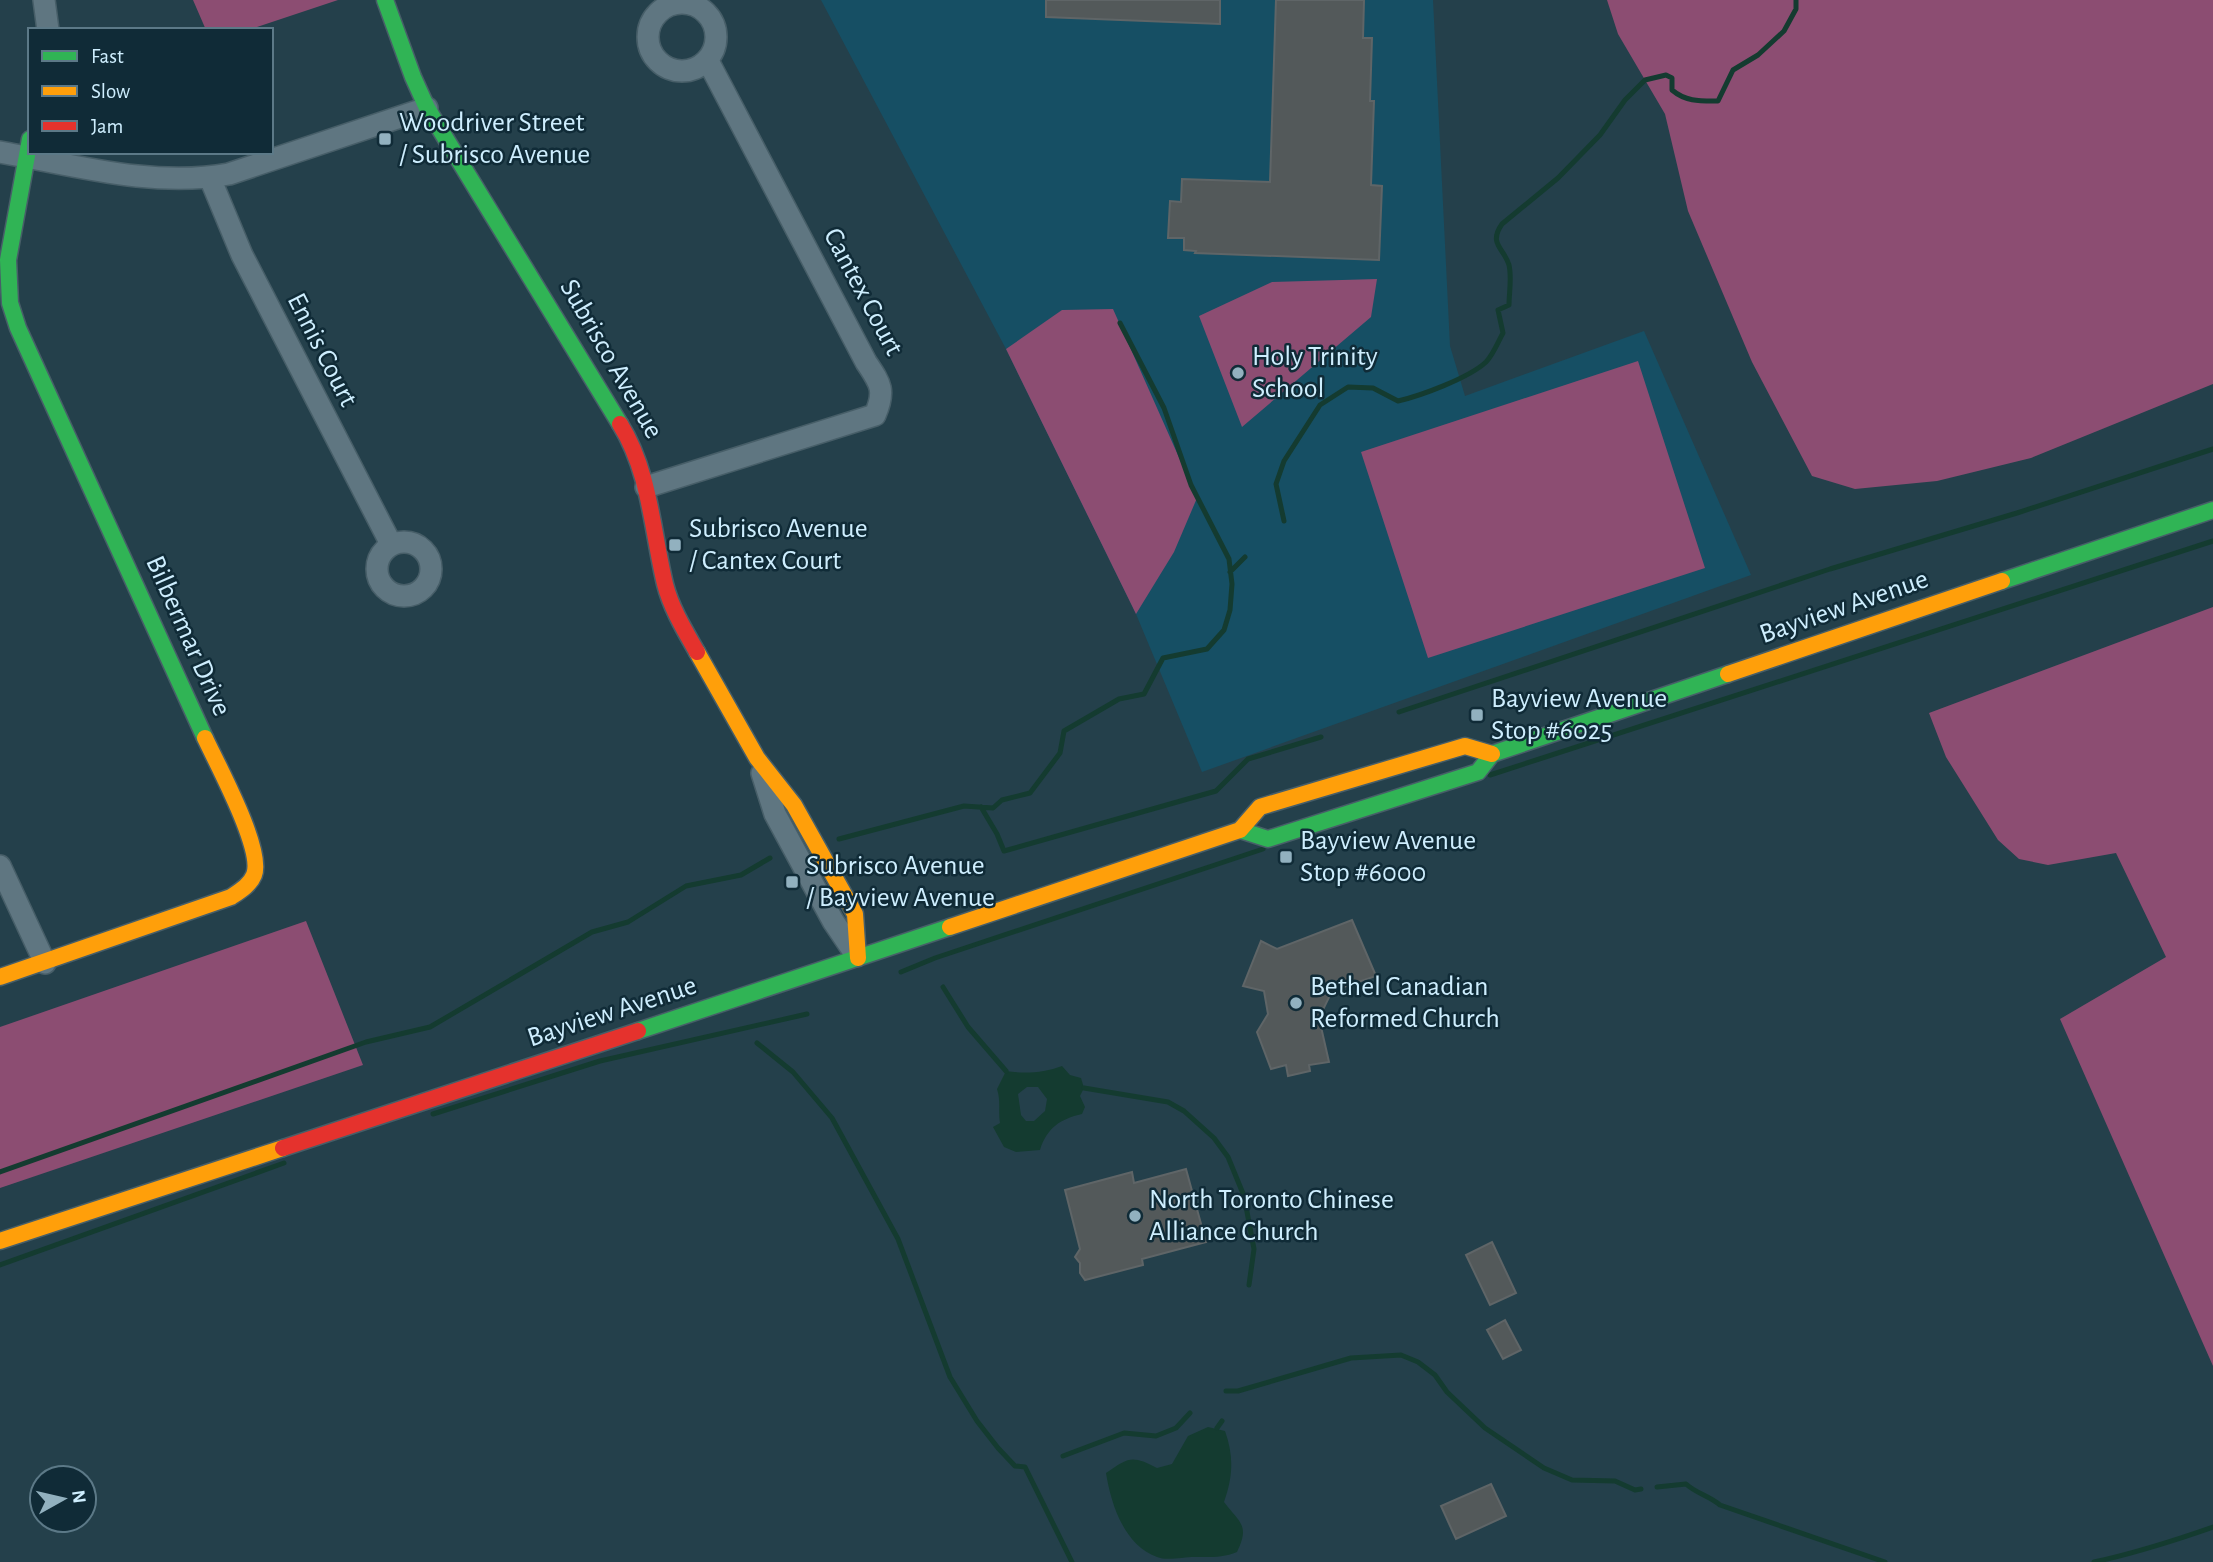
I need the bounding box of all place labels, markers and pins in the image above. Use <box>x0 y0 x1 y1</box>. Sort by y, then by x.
place label: Woodriver Street / Subrisco Avenue <box>399 109 590 169</box>
marker: Woodriver Street / Subrisco Avenue <box>377 131 393 147</box>
place label: Holy Trinity School <box>1252 343 1378 403</box>
marker: Holy Trinity School <box>1230 365 1246 381</box>
place label: Subrisco Avenue / Cantex Court <box>689 515 868 575</box>
marker: Subrisco Avenue / Cantex Court <box>667 537 683 553</box>
place label: Bayview Avenue Stop #6025 <box>1491 685 1667 745</box>
marker: Bayview Avenue Stop #6025 <box>1469 707 1485 723</box>
place label: Bayview Avenue Stop #6000 <box>1300 827 1476 887</box>
marker: Bayview Avenue Stop #6000 <box>1278 849 1294 865</box>
place label: Subrisco Avenue / Bayview Avenue <box>806 852 995 912</box>
marker: Subrisco Avenue / Bayview Avenue <box>784 874 800 890</box>
place label: Bethel Canadian Reformed Church <box>1310 973 1500 1033</box>
marker: Bethel Canadian Reformed Church <box>1288 995 1304 1011</box>
place label: North Toronto Chinese Alliance Church <box>1149 1186 1394 1246</box>
marker: North Toronto Chinese Alliance Church <box>1127 1208 1143 1224</box>

